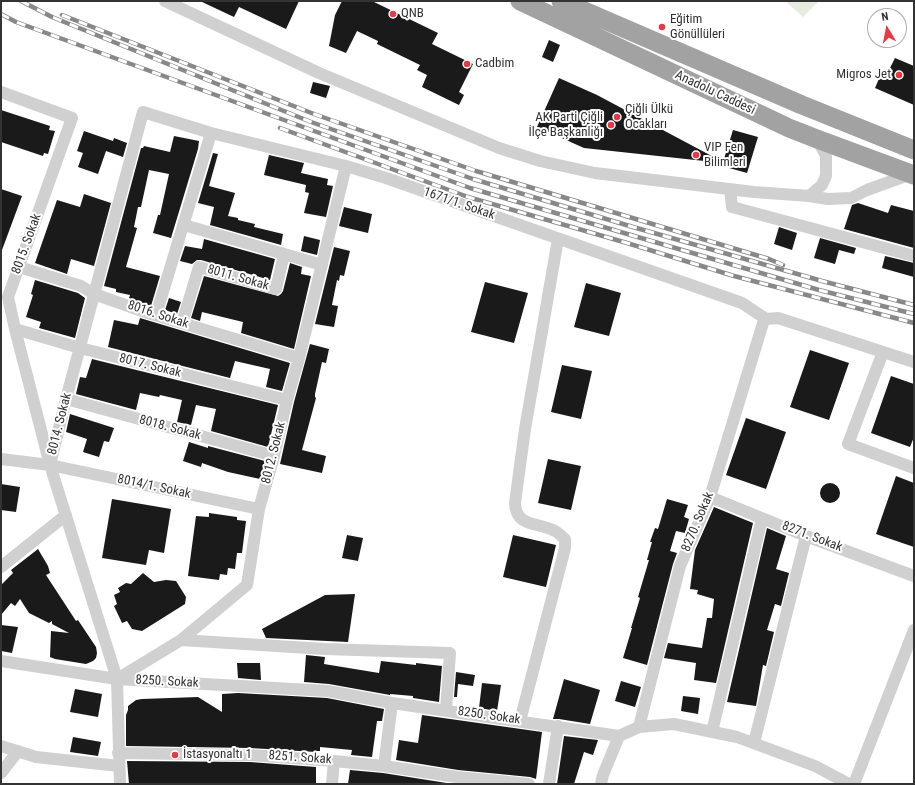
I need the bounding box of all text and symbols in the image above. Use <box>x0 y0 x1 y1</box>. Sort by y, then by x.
place label: QNB <box>401 6 424 22</box>
north arrow <box>867 8 907 48</box>
marker: QNB <box>388 9 398 19</box>
text: N <box>881 10 889 24</box>
place label: Eğitim Gönüllüleri <box>670 12 725 43</box>
marker: Eğitim Gönüllüleri <box>657 22 667 32</box>
place label: Cadbim <box>475 56 514 72</box>
marker: Cadbim <box>462 59 472 69</box>
place label: Migros Jet <box>836 67 891 83</box>
street label: Anadolu Caddesi <box>672 68 758 118</box>
marker: Migros Jet <box>894 70 904 80</box>
place label: Çiğli Ülkü Ocakları <box>625 102 673 133</box>
place label: AK Parti Çiğli İlçe Başkanlığı <box>529 110 603 141</box>
marker: Çiğli Ülkü Ocakları <box>612 112 622 122</box>
marker: AK Parti Çiğli İlçe Başkanlığı <box>606 120 616 130</box>
place label: VIP Fen Bilimleri <box>704 140 746 171</box>
marker: VIP Fen Bilimleri <box>691 150 701 160</box>
street label: 1671/1. Sokak <box>421 184 497 224</box>
street label: 8015. Sokak <box>9 212 45 276</box>
street label: 8011. Sokak <box>205 262 271 294</box>
street label: 8016. Sokak <box>125 298 191 332</box>
street label: 8017. Sokak <box>117 351 183 381</box>
street label: 8014. Sokak <box>45 391 75 457</box>
street label: 8018. Sokak <box>137 412 203 444</box>
street label: 8012. Sokak <box>259 420 289 486</box>
street label: 8014/1. Sokak <box>116 472 192 502</box>
street label: 8270. Sokak <box>678 490 718 554</box>
street label: 8271. Sokak <box>780 518 844 556</box>
street label: 8250. Sokak <box>135 673 199 691</box>
street label: 8250. Sokak <box>457 704 521 728</box>
place label: İstasyonaltı 1 <box>183 747 252 763</box>
street label: 8251. Sokak <box>268 748 332 768</box>
marker: İstasyonaltı 1 <box>170 750 180 760</box>

